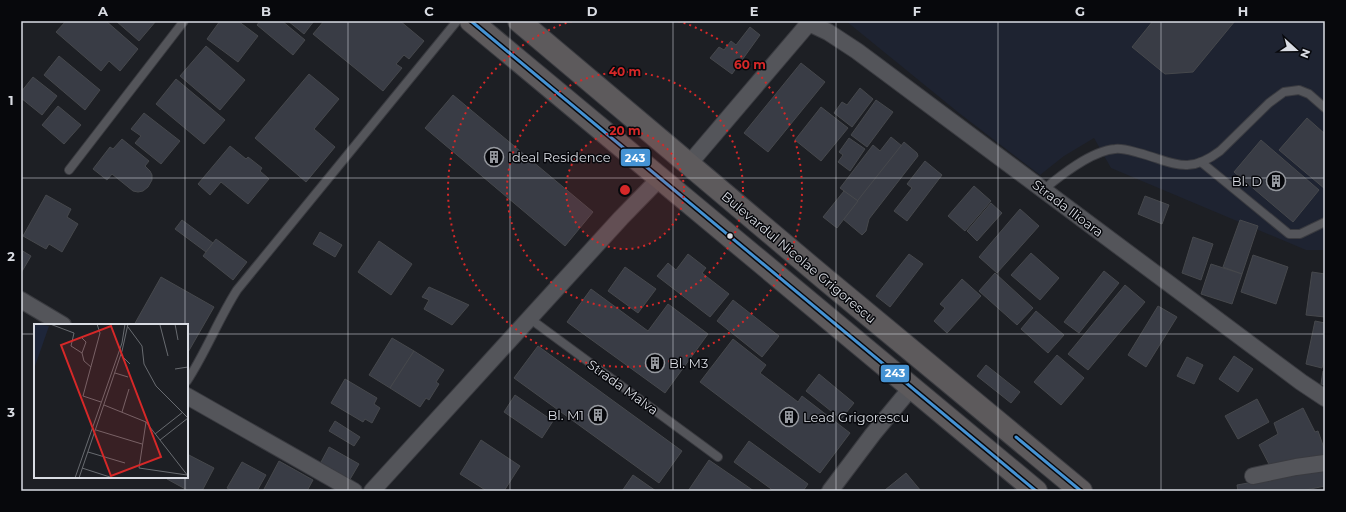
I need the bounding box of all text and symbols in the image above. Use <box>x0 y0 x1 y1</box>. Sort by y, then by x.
text: A <box>97 3 109 19</box>
text: B <box>261 3 271 19</box>
text: C <box>424 3 434 19</box>
text: D <box>587 3 598 19</box>
text: E <box>750 3 759 19</box>
text: F <box>913 3 921 19</box>
text: G <box>1075 3 1085 19</box>
text: H <box>1238 3 1248 19</box>
north arrow <box>1276 30 1316 70</box>
text: N <box>1297 47 1313 60</box>
text: 60 m <box>734 57 766 72</box>
text: 40 m <box>609 64 641 79</box>
text: 1 <box>8 92 14 108</box>
text: 20 m <box>609 123 641 138</box>
building icon: Ideal Residence <box>483 146 505 168</box>
line badge: 243 <box>620 148 651 167</box>
place label: Ideal Residence <box>508 149 611 165</box>
text: 243 <box>625 151 646 165</box>
building icon: Bl. D <box>1265 170 1287 192</box>
place label: Bl. D <box>1232 173 1262 189</box>
street label: Strada Ilioara <box>1029 176 1107 240</box>
centre of rings <box>618 183 632 197</box>
street label: Bulevardul Nicolae Grigorescu <box>719 188 879 326</box>
unlabelled marker <box>725 231 735 241</box>
text: 2 <box>7 248 15 264</box>
inset map <box>34 324 188 478</box>
building icon: Bl. M3 <box>644 352 666 374</box>
place label: Bl. M3 <box>669 355 708 371</box>
street label: Strada Malva <box>584 356 662 418</box>
line badge: 243 <box>880 364 910 383</box>
text: 243 <box>885 366 906 380</box>
text: 3 <box>6 404 15 420</box>
building icon: Bl. M1 <box>587 404 609 426</box>
building icon: Lead Grigorescu <box>778 406 800 428</box>
place label: Bl. M1 <box>547 407 584 423</box>
place label: Lead Grigorescu <box>803 409 909 425</box>

